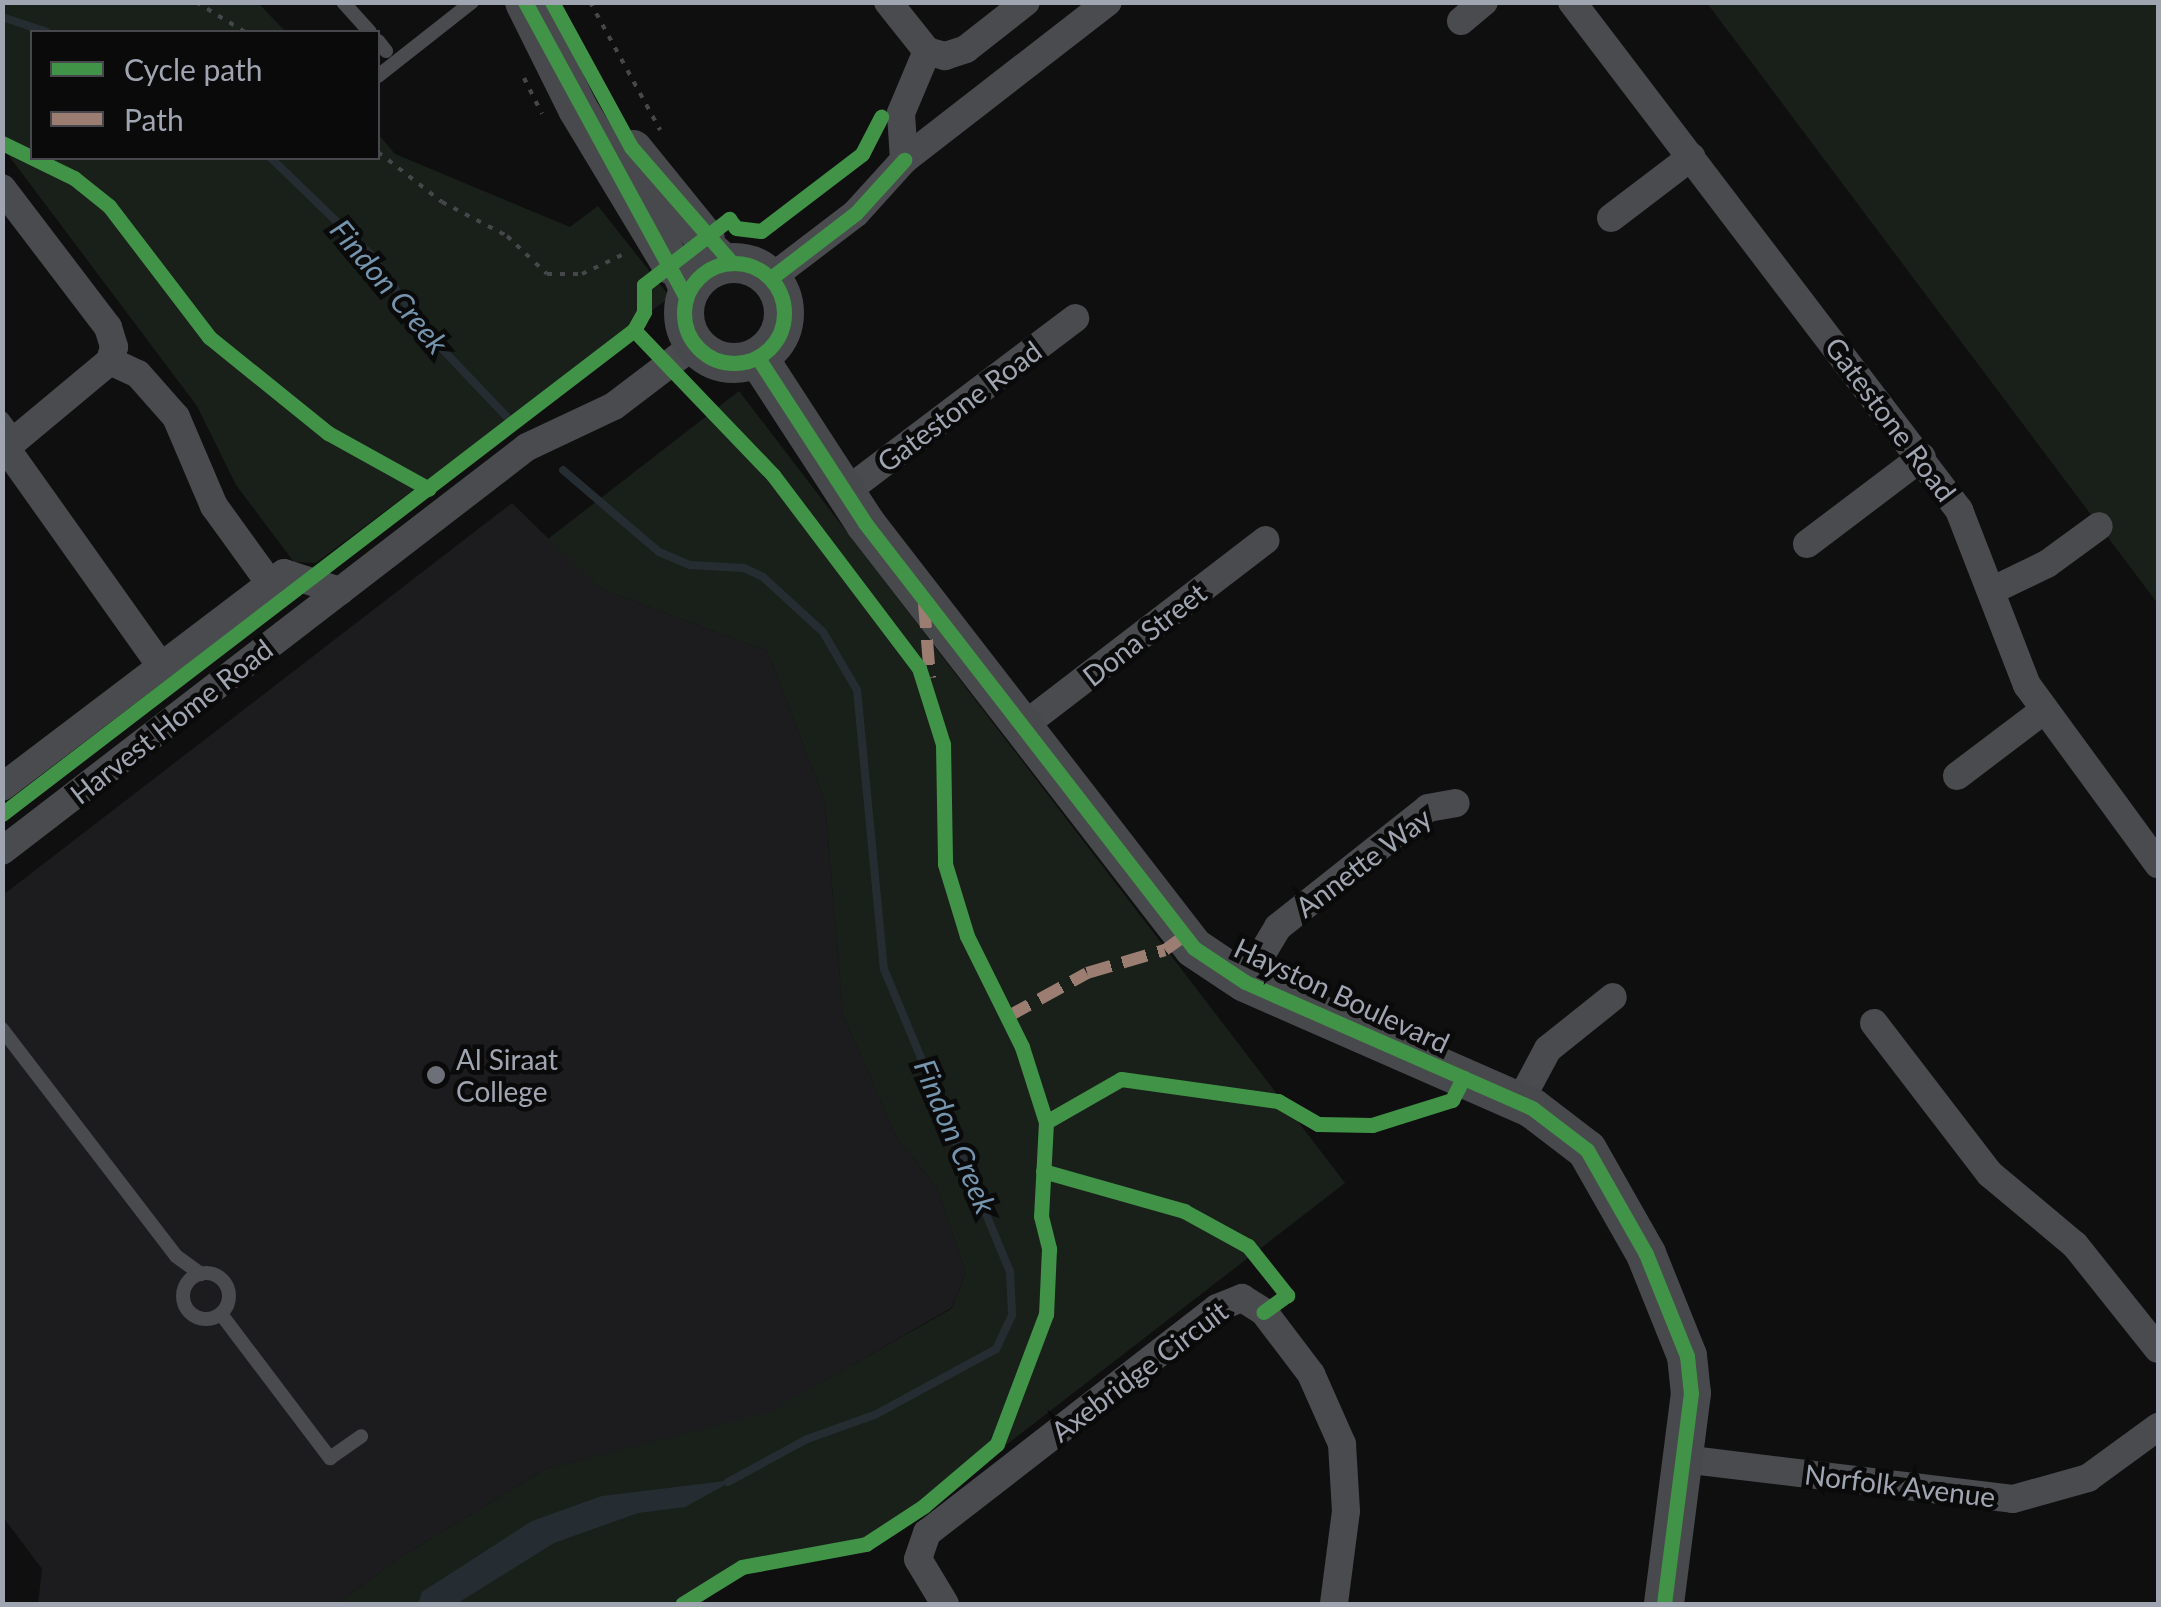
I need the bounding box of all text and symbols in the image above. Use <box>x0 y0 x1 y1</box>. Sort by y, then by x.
legend <box>30 30 380 160</box>
text: Cycle path <box>124 51 263 87</box>
text: Path <box>124 101 184 137</box>
water label: Findon Creek <box>324 212 456 360</box>
street label: Gatestone Road <box>1818 330 1964 508</box>
street label: Gatestone Road <box>870 333 1048 479</box>
street label: Dona Street <box>1076 575 1212 693</box>
street label: Harvest Home Road <box>63 632 279 810</box>
street label: Annette Way <box>1288 800 1438 924</box>
street label: Hayston Boulevard <box>1229 930 1455 1060</box>
place label: Al Siraat College <box>456 1042 558 1108</box>
water label: Findon Creek <box>907 1053 1005 1219</box>
marker: Al Siraat College <box>425 1064 447 1086</box>
street label: Axebridge Circuit <box>1044 1294 1234 1448</box>
street label: Norfolk Avenue <box>1802 1457 1998 1513</box>

